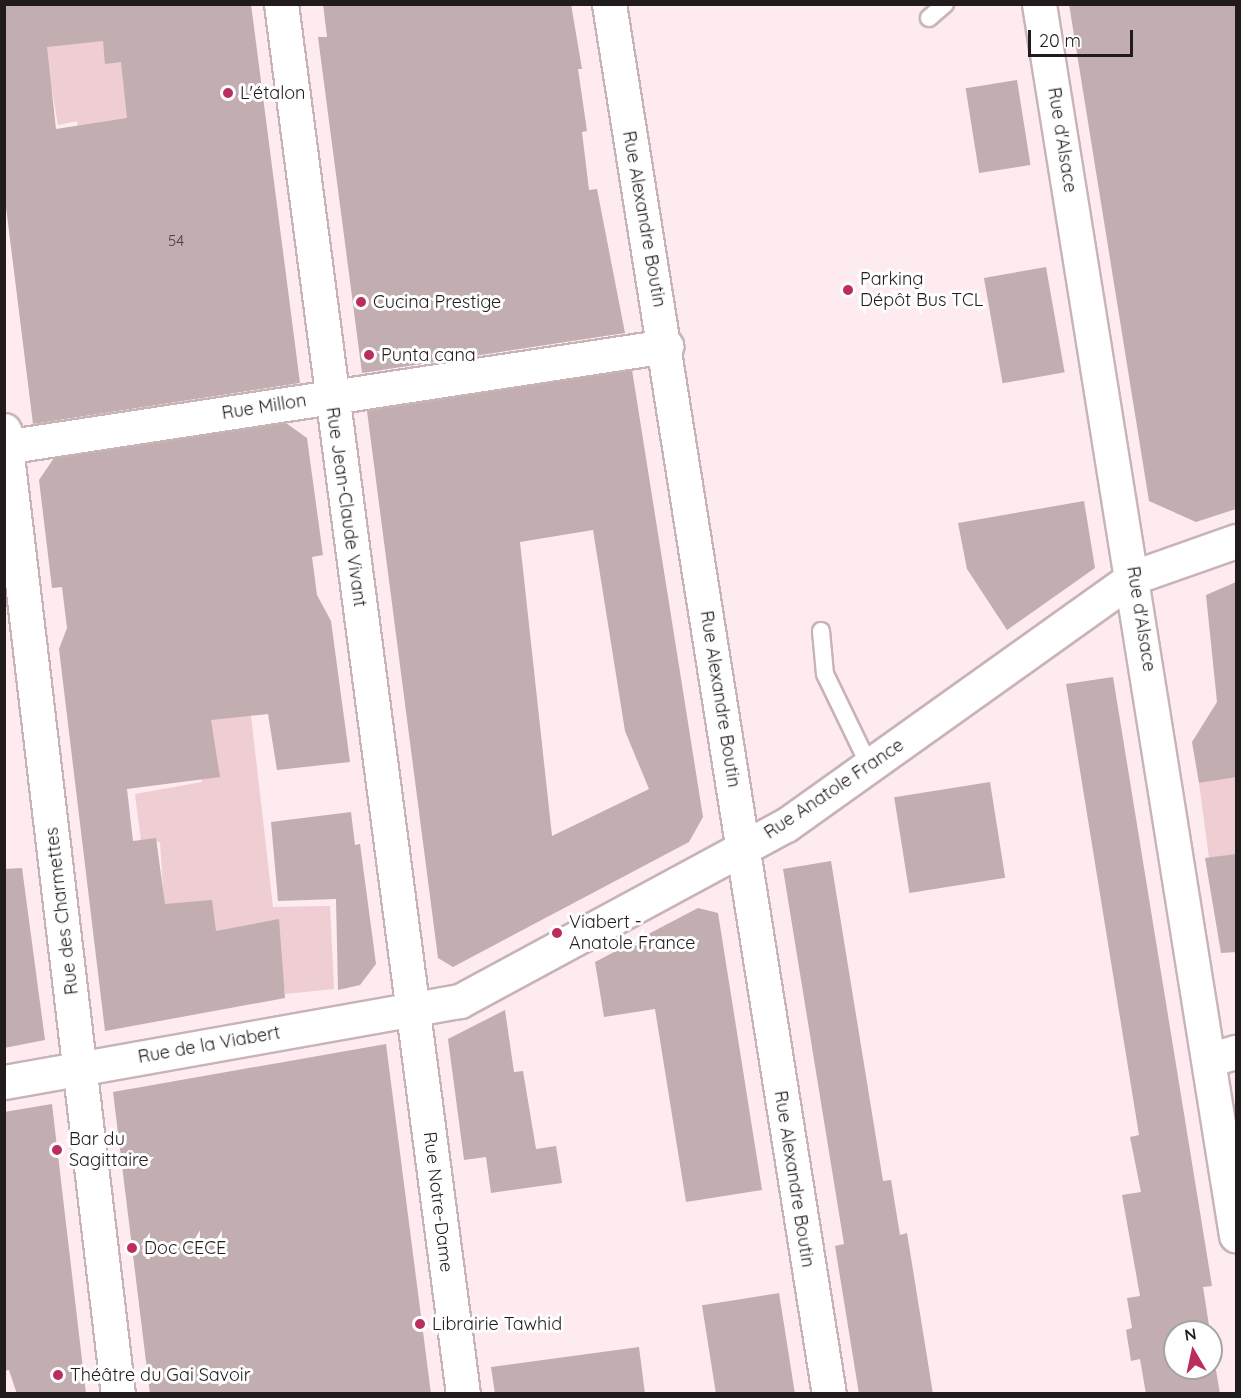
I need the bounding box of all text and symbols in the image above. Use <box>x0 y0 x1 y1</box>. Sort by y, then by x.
scale bar <box>1031 18 1136 56</box>
text: 20 m <box>1039 29 1081 52</box>
place label: L'étalon <box>240 82 305 104</box>
marker: L'étalon <box>221 86 235 100</box>
street label: Rue d'Alsace <box>1043 86 1081 194</box>
street label: Rue Alexandre Boutin <box>618 129 670 309</box>
house number: 54 <box>168 232 184 250</box>
place label: Parking Dépôt Bus TCL <box>860 269 983 312</box>
marker: Parking Dépôt Bus TCL <box>841 283 855 297</box>
place label: Cucina Prestige <box>373 291 501 313</box>
marker: Cucina Prestige <box>354 295 368 309</box>
place label: Punta cana <box>381 344 476 366</box>
marker: Punta cana <box>362 348 376 362</box>
street label: Rue Millon <box>220 390 308 424</box>
street label: Rue Jean-Claude Vivant <box>321 406 371 608</box>
street label: Rue d'Alsace <box>1122 565 1160 673</box>
street label: Rue Alexandre Boutin <box>695 609 745 789</box>
street label: Rue Anatole France <box>760 734 908 844</box>
street label: Rue des Charmettes <box>41 826 83 996</box>
place label: Viabert - Anatole France <box>569 912 695 954</box>
marker: Viabert - Anatole France <box>550 926 564 940</box>
street label: Rue de la Viabert <box>136 1022 282 1068</box>
street label: Rue Alexandre Boutin <box>769 1089 819 1269</box>
place label: Bar du Sagittaire <box>69 1129 149 1172</box>
street label: Rue Notre-Dame <box>419 1130 457 1274</box>
marker: Bar du Sagittaire <box>50 1143 64 1157</box>
place label: Doc CECE <box>144 1237 226 1259</box>
marker: Doc CECE <box>125 1241 139 1255</box>
place label: Librairie Tawhid <box>432 1313 562 1335</box>
marker: Librairie Tawhid <box>413 1317 427 1331</box>
north arrow <box>1163 1320 1223 1380</box>
text: N <box>1183 1323 1198 1345</box>
place label: Théâtre du Gai Savoir <box>70 1364 251 1386</box>
marker: Théâtre du Gai Savoir <box>51 1368 65 1382</box>

